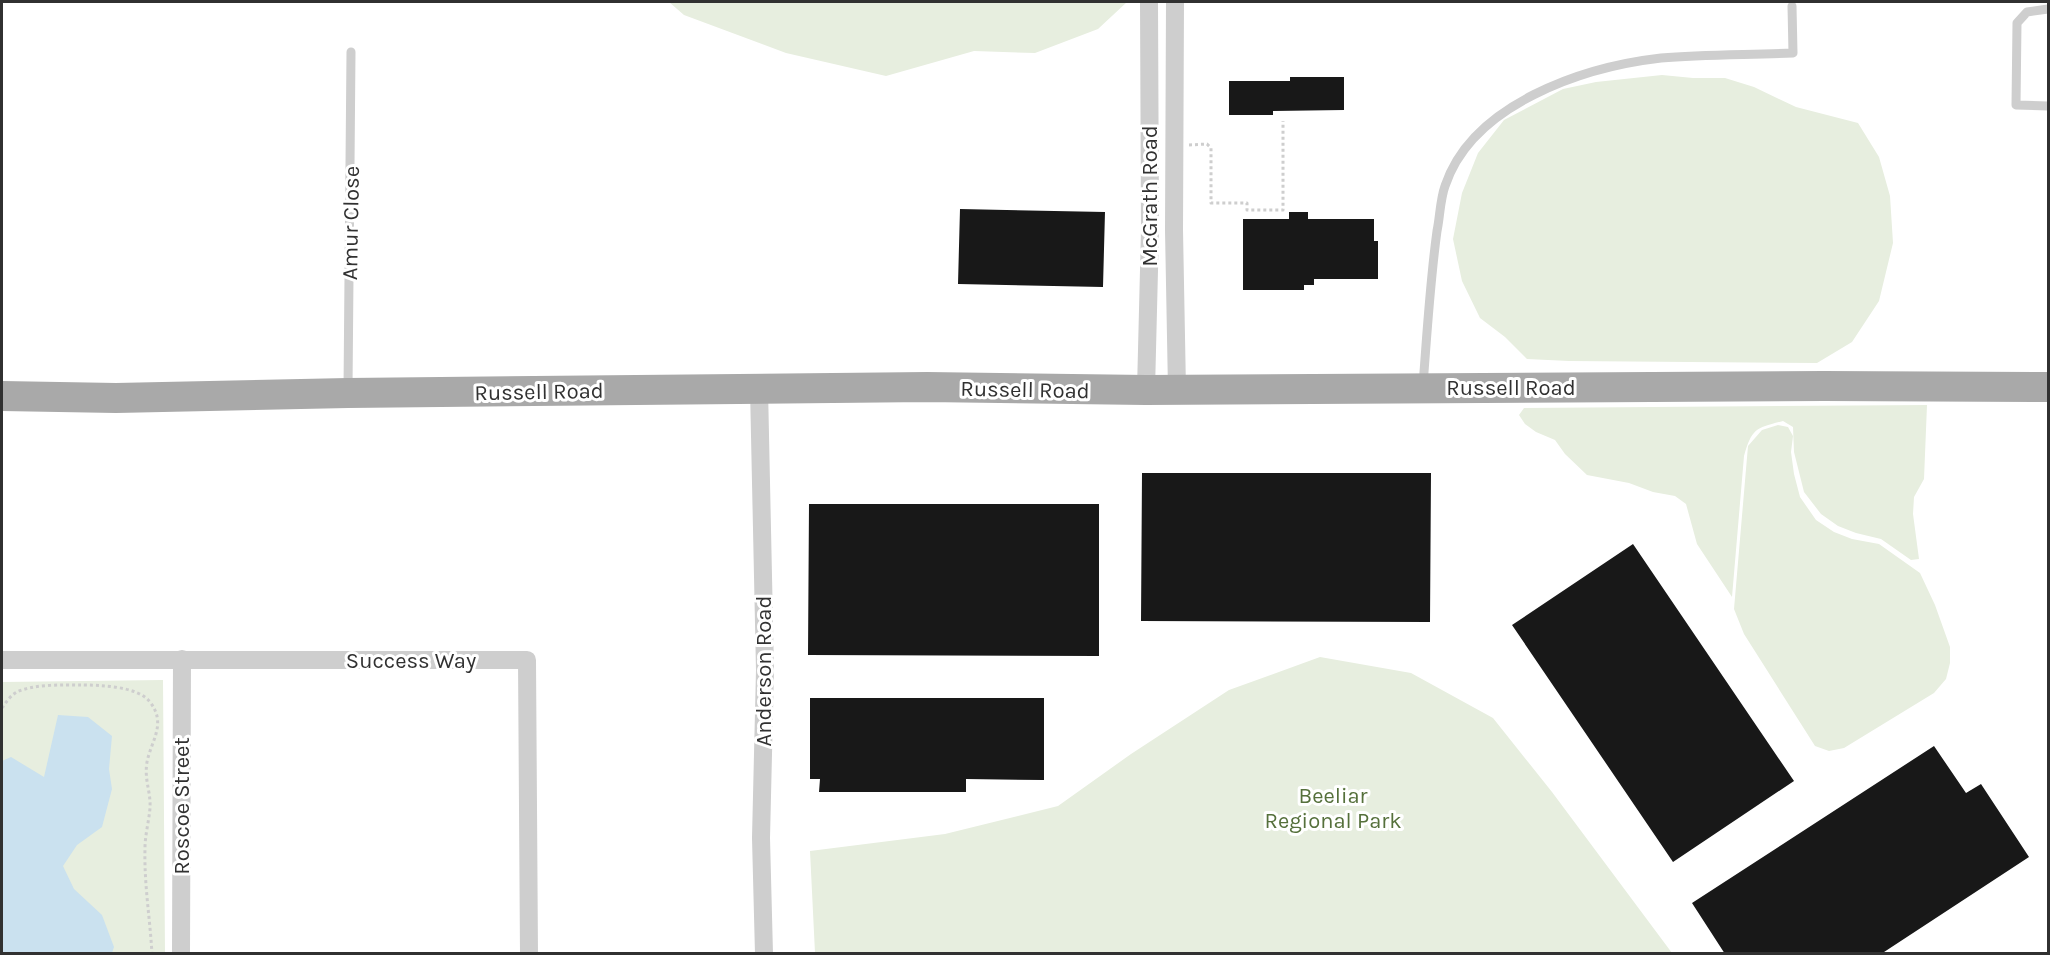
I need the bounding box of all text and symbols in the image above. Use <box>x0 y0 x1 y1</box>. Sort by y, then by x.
street label: McGrath Road <box>1137 125 1163 267</box>
street label: Amur Close <box>337 166 365 280</box>
street label: Russell Road <box>1446 375 1576 401</box>
street label: Russell Road <box>960 376 1090 404</box>
street label: Russell Road <box>474 378 604 406</box>
street label: Anderson Road <box>751 596 777 746</box>
street label: Success Way <box>346 648 476 674</box>
street label: Roscoe Street <box>169 737 195 875</box>
park label: Beeliar Regional Park <box>1264 783 1402 834</box>

